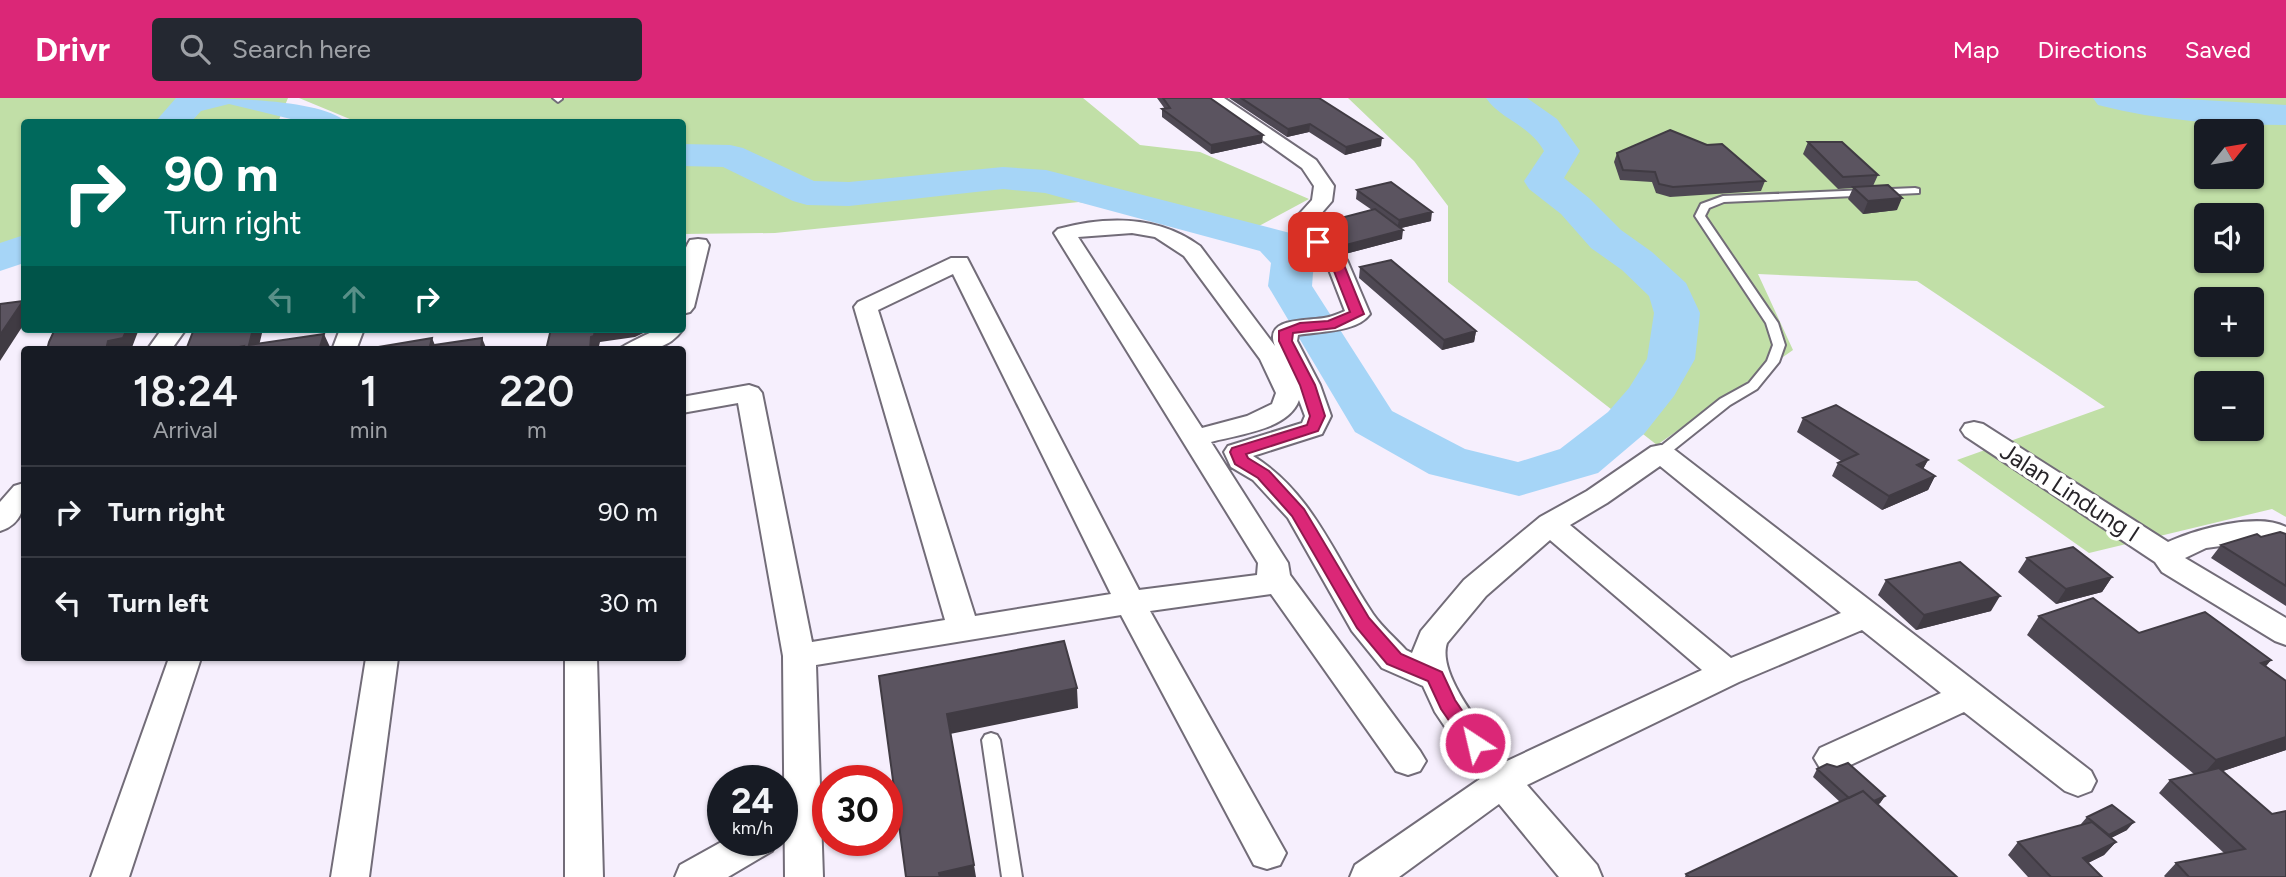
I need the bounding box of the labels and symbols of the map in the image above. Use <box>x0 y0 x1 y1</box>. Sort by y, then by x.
north arrow <box>2194 119 2264 189</box>
pin <box>1288 212 1348 272</box>
street label: Jalan Lindung I <box>1995 436 2145 548</box>
position arrow <box>1438 706 1512 780</box>
speed limit sign: 30 <box>812 765 903 856</box>

